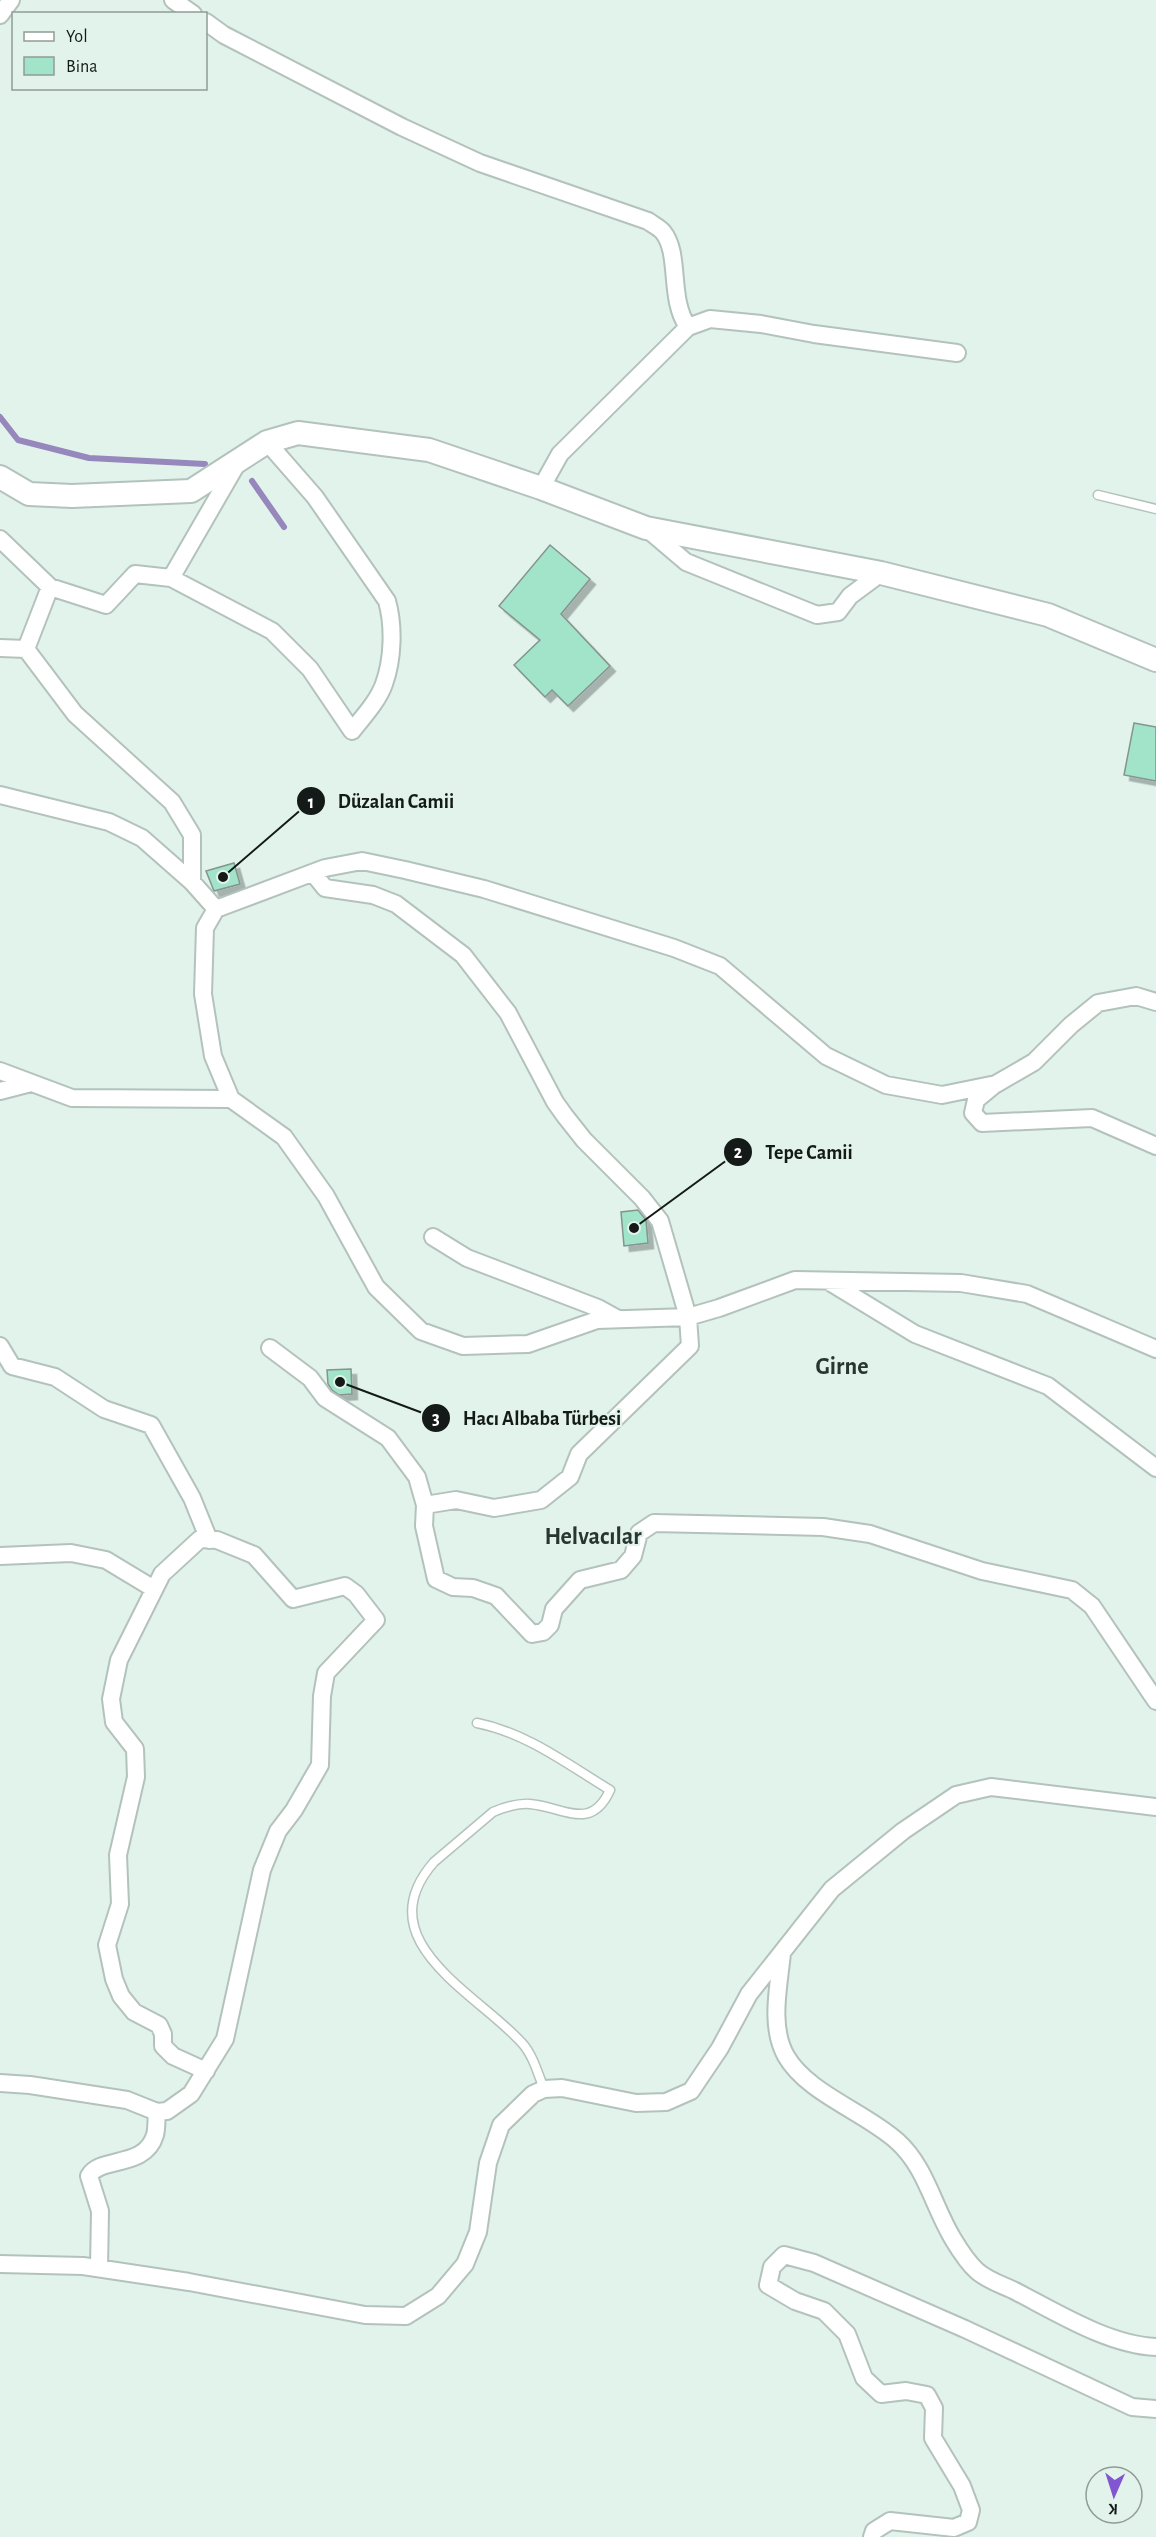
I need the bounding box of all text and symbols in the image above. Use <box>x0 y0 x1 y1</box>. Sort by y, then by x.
legend <box>12 12 207 90</box>
text: Yol <box>66 28 88 46</box>
text: Bina <box>66 58 98 76</box>
callout: Düzalan Camii <box>296 782 466 820</box>
text: Düzalan Camii <box>338 792 454 812</box>
text: 1 <box>308 794 314 812</box>
callout: Tepe Camii <box>723 1133 865 1171</box>
text: Tepe Camii <box>765 1143 853 1163</box>
text: 2 <box>734 1144 743 1162</box>
district label: Girne <box>816 1355 869 1379</box>
callout: Hacı Albaba Türbesi <box>421 1399 633 1437</box>
text: Hacı Albaba Türbesi <box>463 1409 621 1429</box>
text: 3 <box>432 1410 440 1428</box>
district label: Helvacılar <box>544 1525 642 1549</box>
north arrow <box>1084 2465 1144 2525</box>
text: K <box>1108 2501 1118 2517</box>

